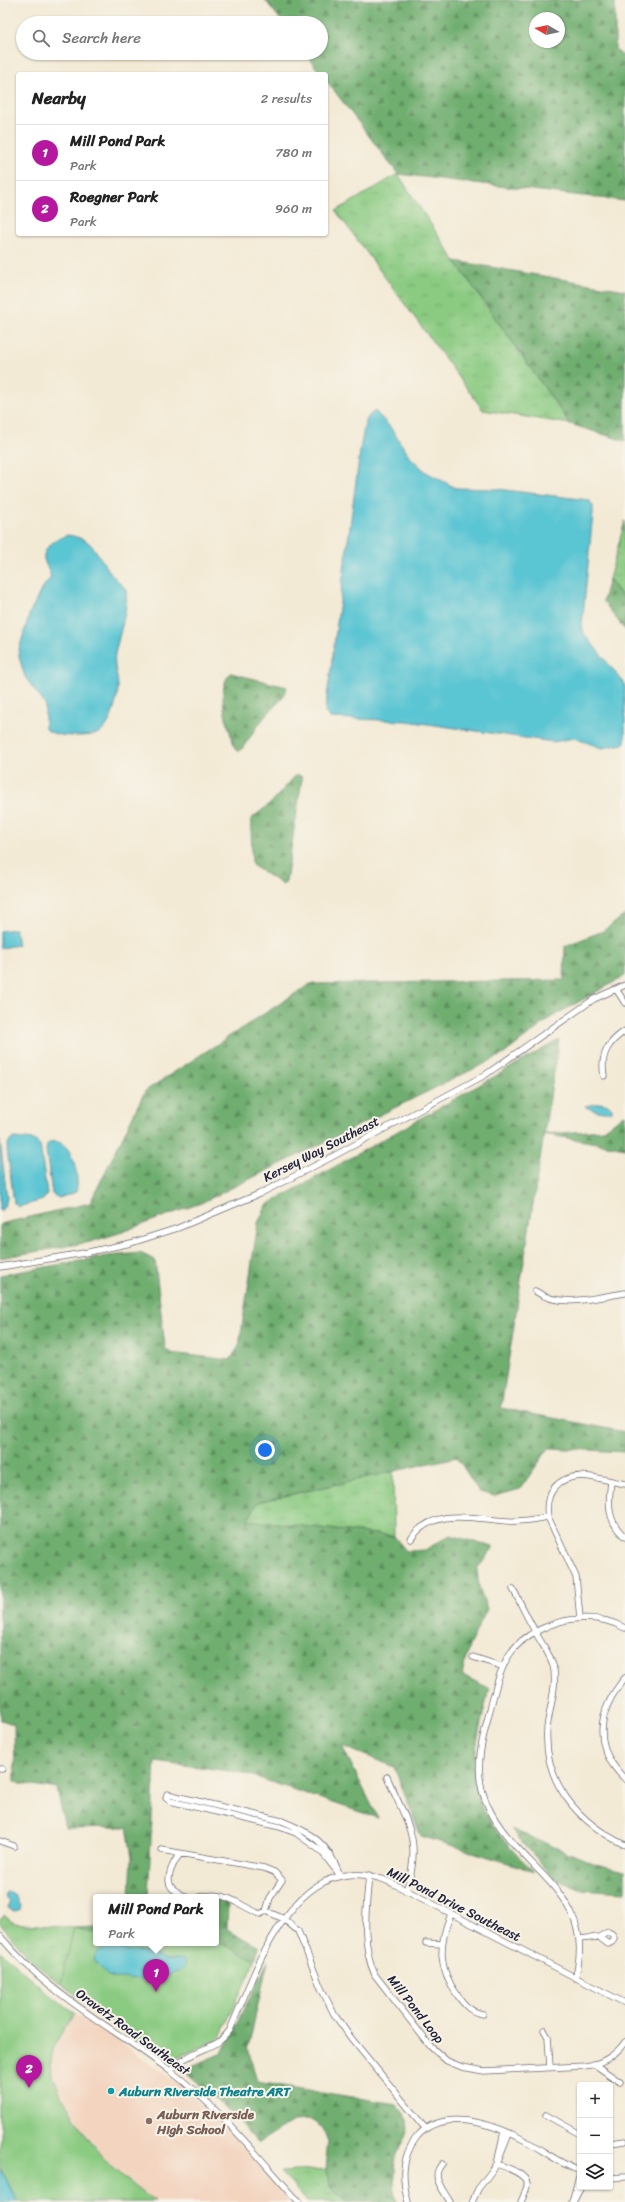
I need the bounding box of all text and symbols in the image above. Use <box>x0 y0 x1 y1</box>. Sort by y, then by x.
north arrow <box>529 12 565 48</box>
search box <box>16 16 328 60</box>
text: Search here <box>62 25 141 51</box>
icon: search <box>30 27 52 49</box>
text: Nearby <box>32 83 86 113</box>
text: 2 results <box>261 87 312 110</box>
text: Mill Pond Park <box>70 128 165 154</box>
text: 1 <box>42 141 48 164</box>
text: 780 m <box>275 141 312 164</box>
text: Park <box>70 154 97 177</box>
text: Roegner Park <box>70 184 158 210</box>
text: 2 <box>41 197 49 220</box>
text: 960 m <box>275 197 312 220</box>
text: Park <box>70 210 97 233</box>
street label: Kersey Way Southeast <box>259 1110 384 1188</box>
your location <box>255 1440 275 1460</box>
street label: Mill Pond Drive Southeast <box>383 1860 525 1948</box>
popup <box>93 1894 219 1946</box>
text: Mill Pond Park <box>108 1896 204 1922</box>
text: Park <box>108 1922 135 1945</box>
pin: 1 <box>143 1959 169 1992</box>
street label: Mill Pond Loop <box>382 1969 451 2049</box>
street label: Oravetz Road Southeast <box>71 1982 196 2082</box>
pin: 2 <box>16 2055 42 2088</box>
place label: Auburn Riverside Theatre ART <box>118 2080 291 2103</box>
map controls <box>577 2082 613 2190</box>
button: + <box>577 2082 613 2118</box>
marker: Auburn Riverside Theatre ART <box>106 2086 116 2096</box>
place label: Auburn Riverside High School <box>156 2103 255 2141</box>
marker: Auburn Riverside High School <box>144 2116 154 2126</box>
button: − <box>577 2118 613 2154</box>
button: layers <box>577 2154 613 2190</box>

